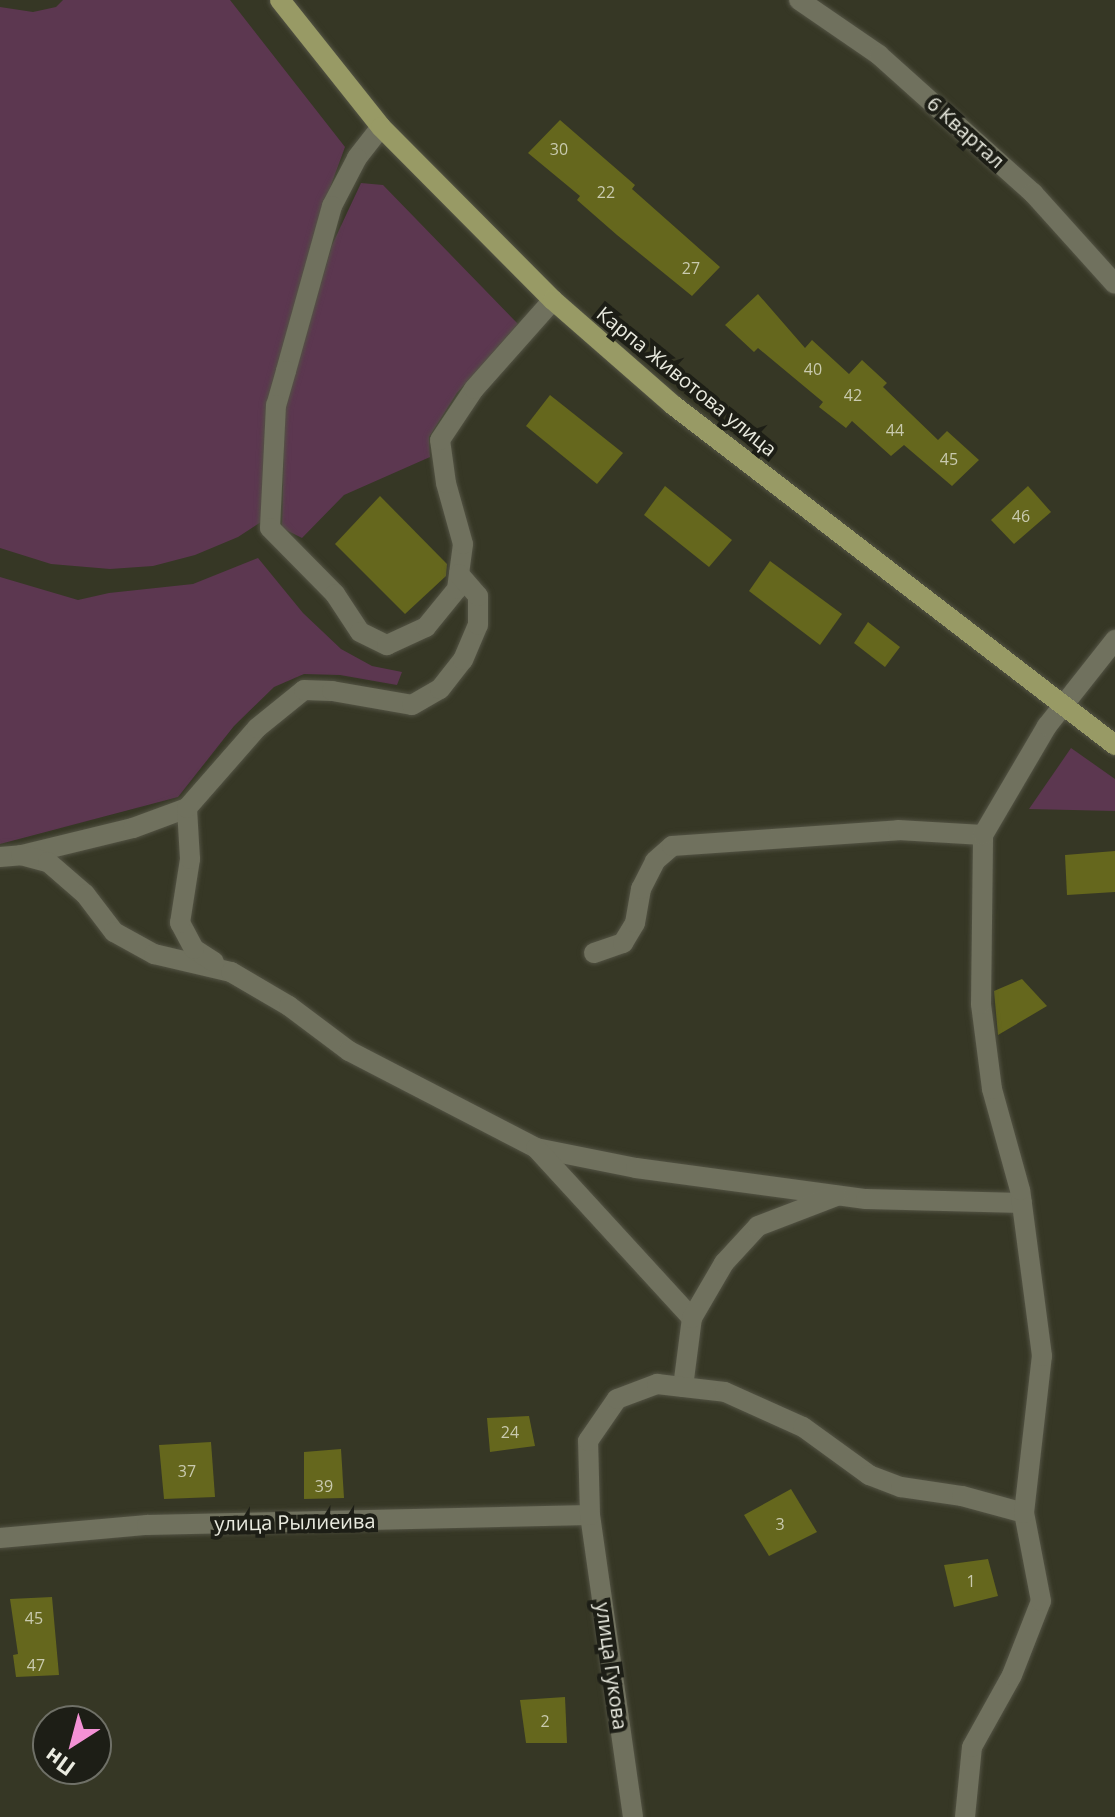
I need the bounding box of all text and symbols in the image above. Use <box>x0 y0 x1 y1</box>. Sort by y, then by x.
street label: 6 Квартал <box>922 91 1010 173</box>
house number: 30 <box>550 139 568 159</box>
house number: 22 <box>597 182 615 202</box>
house number: 27 <box>682 258 700 278</box>
street label: Карпа Животова улица <box>592 301 782 461</box>
house number: 40 <box>804 359 822 379</box>
house number: 42 <box>844 385 862 405</box>
house number: 44 <box>886 420 904 440</box>
house number: 45 <box>940 449 958 469</box>
house number: 46 <box>1012 506 1030 526</box>
house number: 24 <box>501 1422 519 1442</box>
house number: 37 <box>178 1461 196 1481</box>
house number: 39 <box>315 1476 333 1496</box>
street label: улица Рылиеива <box>214 1509 376 1535</box>
house number: 3 <box>775 1514 785 1534</box>
house number: 1 <box>966 1571 976 1591</box>
street label: улица Гукова <box>591 1601 633 1731</box>
house number: 45 <box>25 1608 43 1628</box>
house number: 47 <box>27 1655 45 1675</box>
north arrow <box>32 1705 112 1785</box>
house number: 2 <box>540 1711 550 1731</box>
text: Пн <box>38 1742 80 1784</box>

